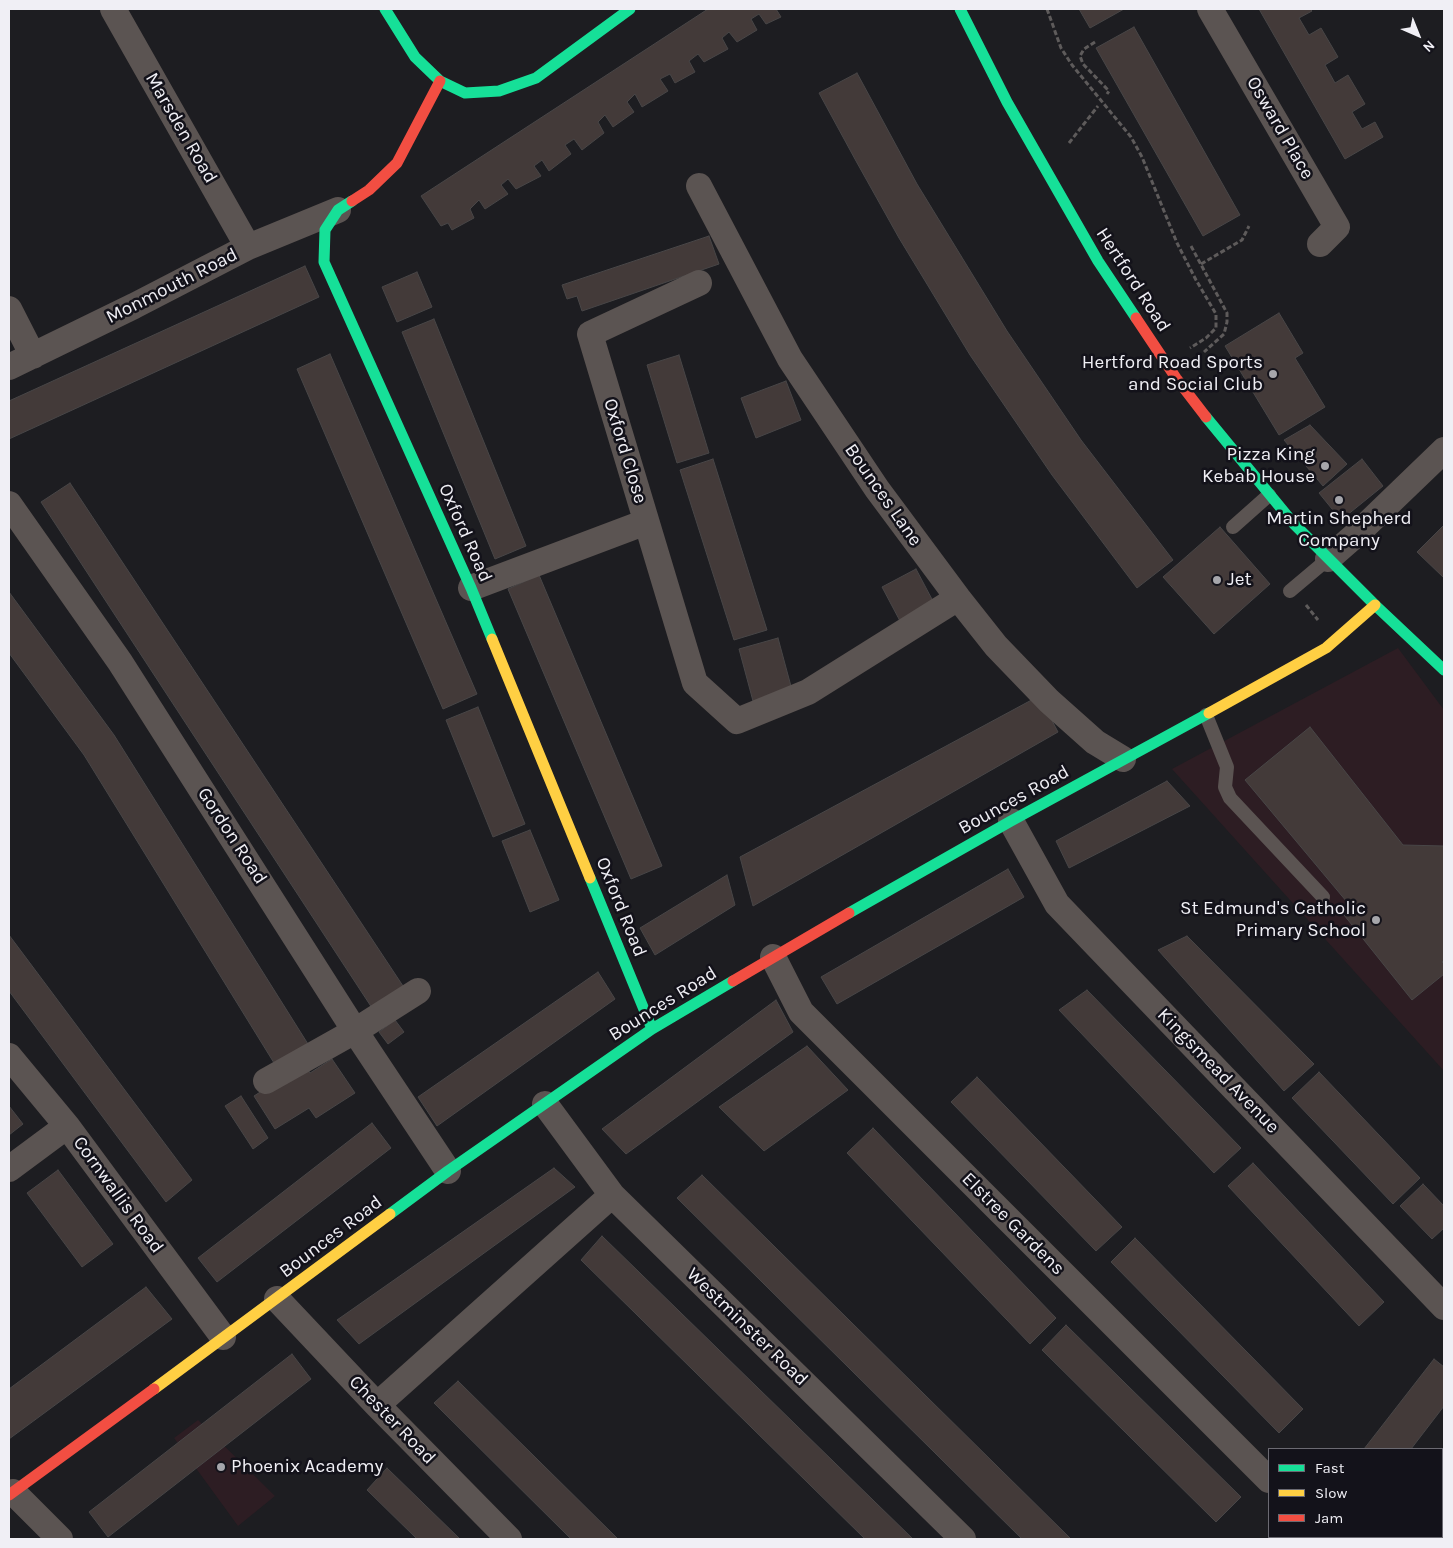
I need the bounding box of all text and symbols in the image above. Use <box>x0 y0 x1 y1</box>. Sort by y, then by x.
north arrow <box>1393 10 1443 60</box>
text: N <box>1419 37 1438 56</box>
street label: Marsden Road <box>140 69 222 187</box>
street label: Osward Place <box>1241 73 1319 183</box>
street label: Hertford Road <box>1091 224 1175 336</box>
street label: Monmouth Road <box>102 243 242 329</box>
place label: Hertford Road Sports and Social Club <box>1082 352 1263 396</box>
marker: Hertford Road Sports and Social Club <box>1267 368 1279 380</box>
street label: Oxford Close <box>598 396 652 506</box>
street label: Bounces Lane <box>839 439 927 551</box>
place label: Pizza King Kebab House <box>1202 444 1315 488</box>
marker: Pizza King Kebab House <box>1319 460 1331 472</box>
street label: Oxford Road <box>433 480 497 586</box>
marker: Martin Shepherd Company <box>1333 494 1345 506</box>
place label: Martin Shepherd Company <box>1266 508 1412 552</box>
place label: Jet <box>1227 569 1252 591</box>
marker: Jet <box>1211 574 1223 586</box>
street label: Bounces Road <box>955 760 1073 840</box>
street label: Gordon Road <box>192 783 272 889</box>
street label: Oxford Road <box>591 854 651 960</box>
place label: St Edmund's Catholic Primary School <box>1180 898 1366 942</box>
marker: St Edmund's Catholic Primary School <box>1370 914 1382 926</box>
street label: Bounces Road <box>605 962 721 1046</box>
street label: Kingsmead Avenue <box>1152 1003 1284 1139</box>
street label: Cornwallis Road <box>68 1132 168 1258</box>
street label: Elstree Gardens <box>957 1168 1069 1280</box>
street label: Bounces Road <box>275 1191 387 1283</box>
street label: Westminster Road <box>681 1263 813 1391</box>
street label: Chester Road <box>344 1371 440 1469</box>
legend <box>1268 1448 1443 1538</box>
place label: Phoenix Academy <box>231 1456 383 1478</box>
text: Fast <box>1315 1459 1344 1477</box>
marker: Phoenix Academy <box>215 1461 227 1473</box>
text: Slow <box>1315 1484 1347 1502</box>
text: Jam <box>1315 1509 1343 1527</box>

